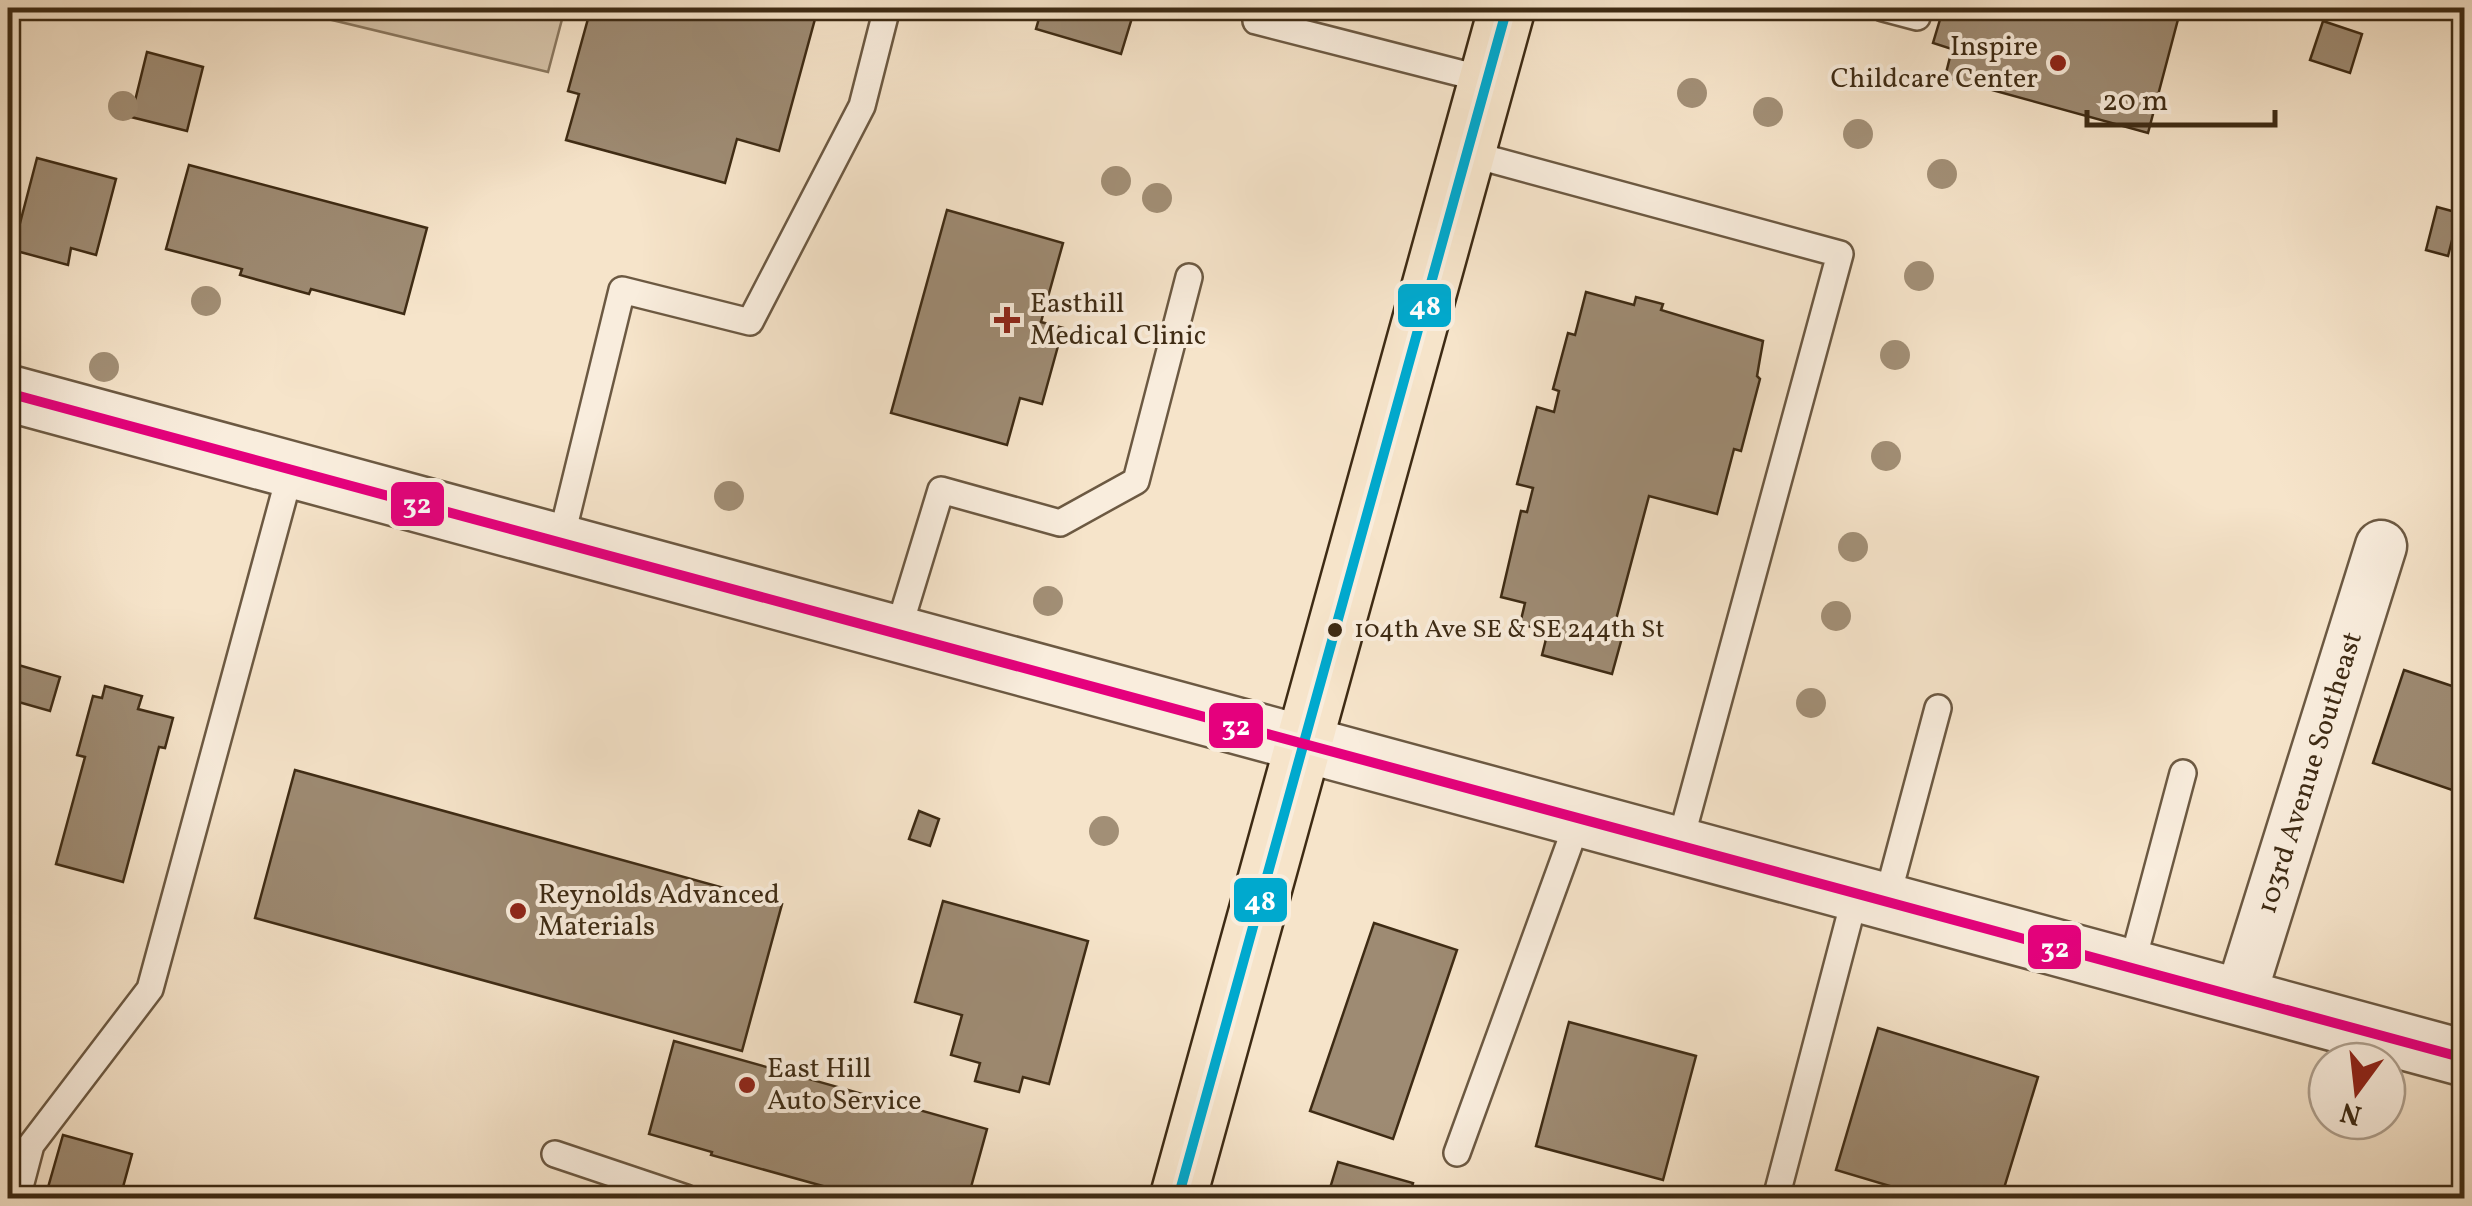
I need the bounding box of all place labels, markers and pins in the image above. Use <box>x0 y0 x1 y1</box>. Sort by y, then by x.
place label: Inspire Childcare Center <box>1831 28 2038 99</box>
marker: Inspire Childcare Center <box>2047 52 2069 74</box>
place label: Easthill Medical Clinic <box>1030 285 1206 356</box>
marker: Easthill Medical Clinic <box>994 307 1020 333</box>
place label: 104th Ave SE & SE 244th St <box>1354 612 1665 648</box>
marker: 104th Ave SE & SE 244th St <box>1325 620 1345 640</box>
place label: Reynolds Advanced Materials <box>538 876 780 947</box>
marker: Reynolds Advanced Materials <box>507 900 529 922</box>
place label: East Hill Auto Service <box>767 1050 921 1121</box>
marker: East Hill Auto Service <box>736 1074 758 1096</box>

